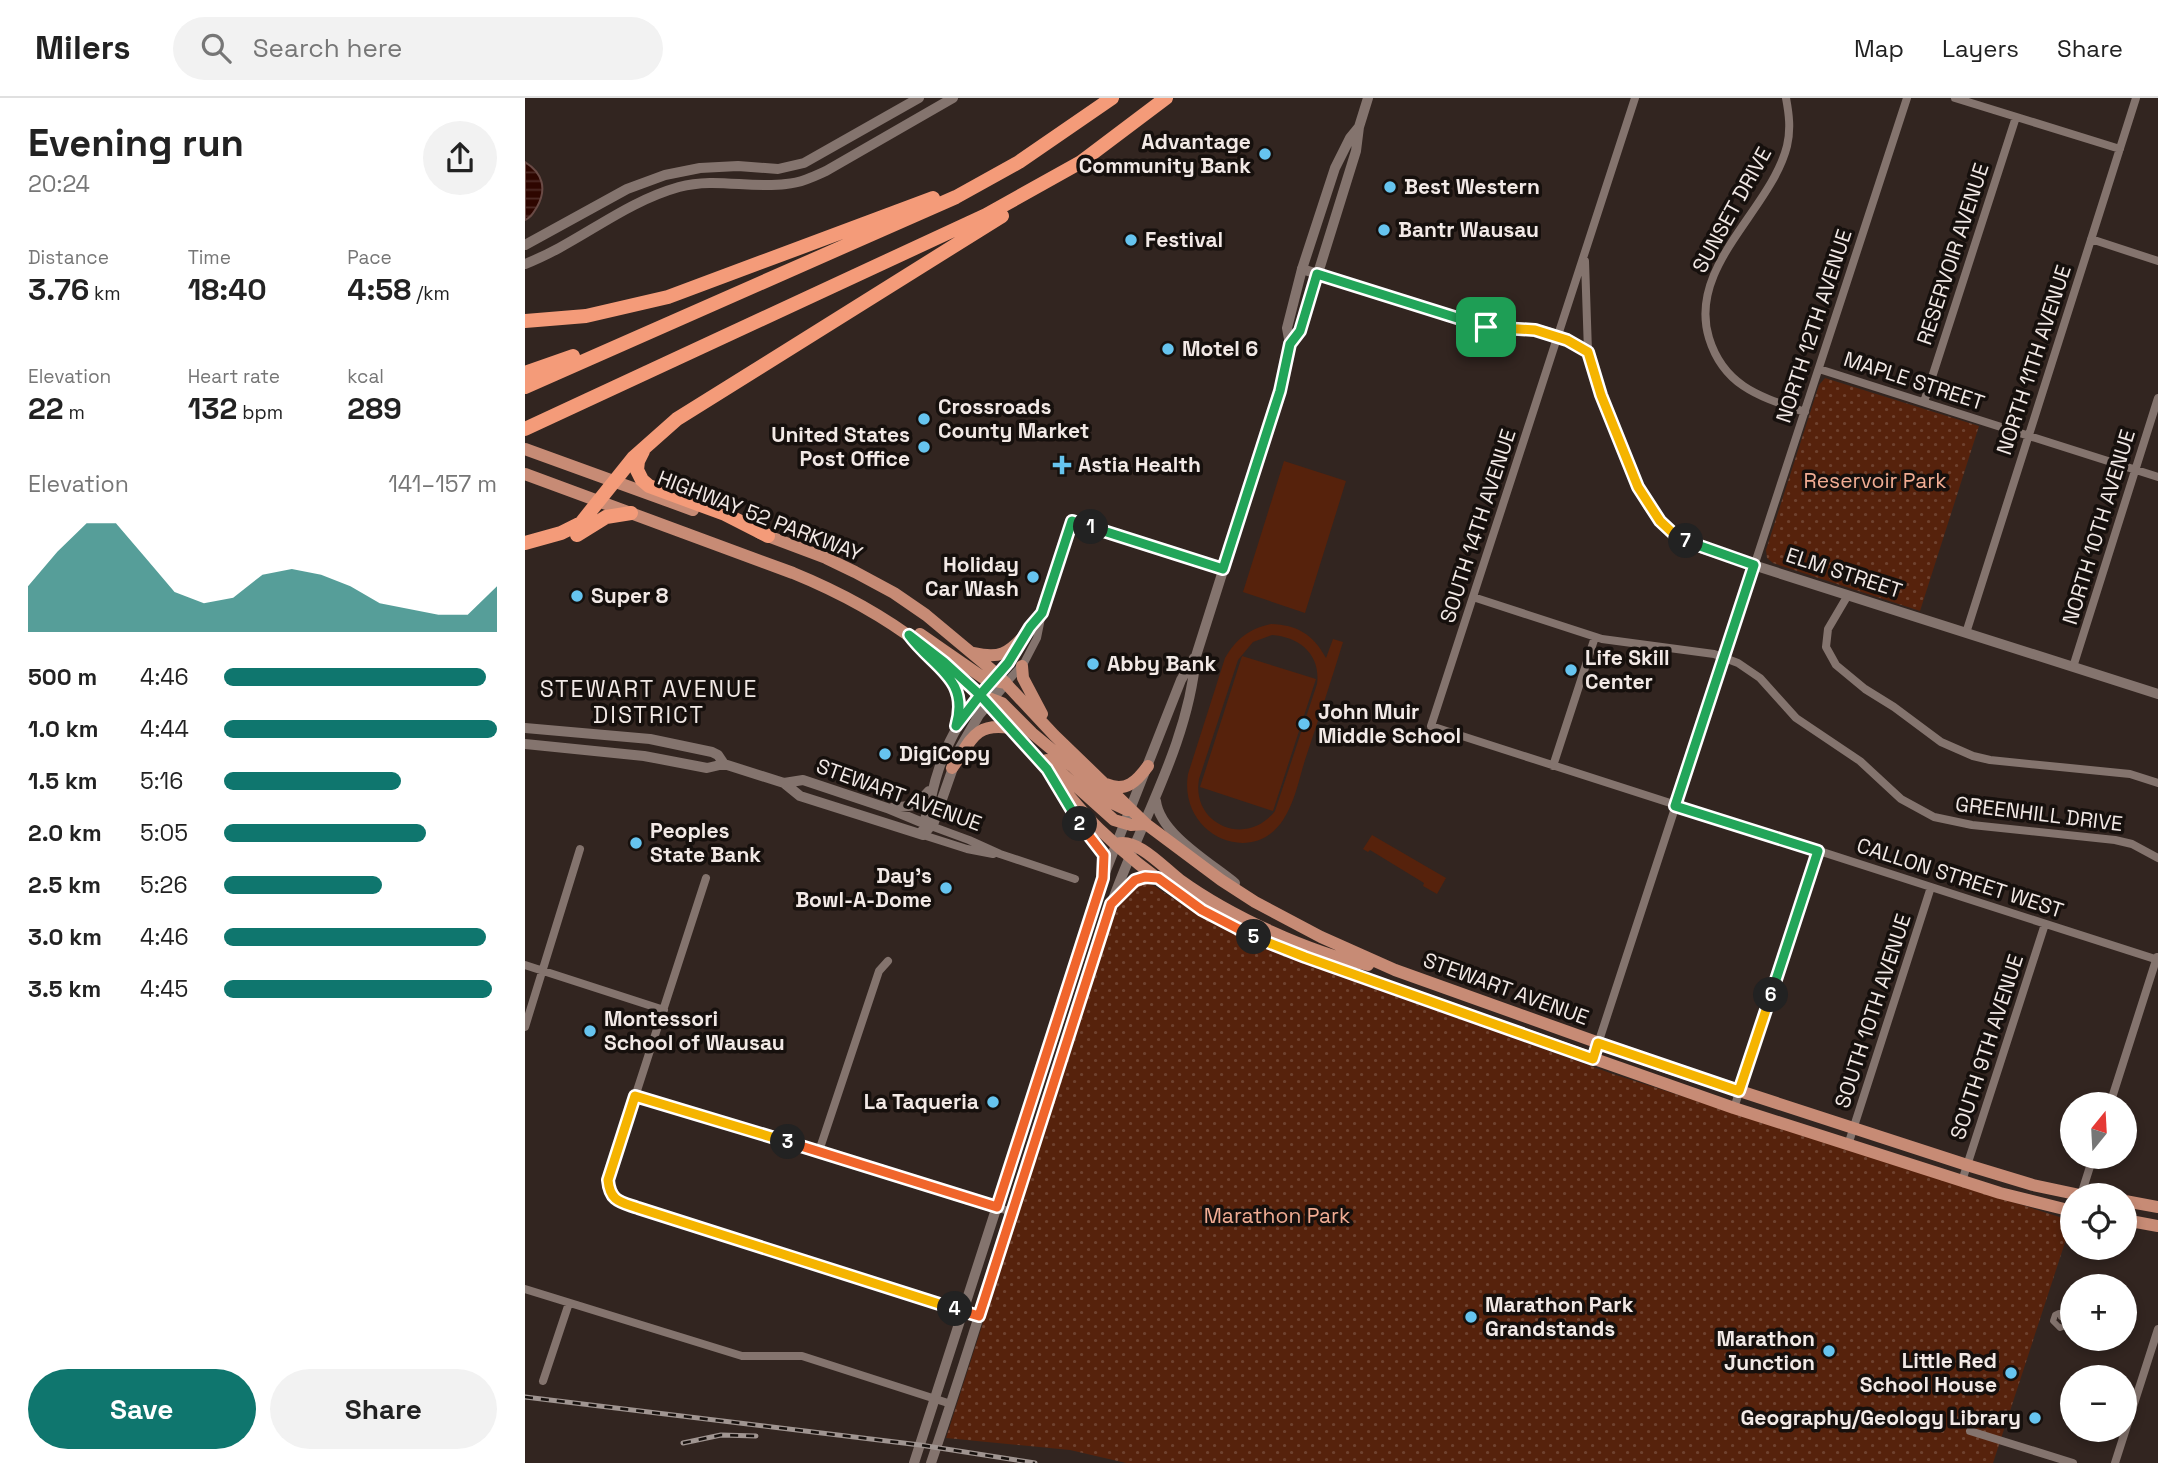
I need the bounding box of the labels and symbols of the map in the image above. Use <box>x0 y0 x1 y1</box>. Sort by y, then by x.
place label: Advantage Community Bank <box>1079 128 1251 179</box>
street label: SUNSET DRIVE <box>1686 142 1777 277</box>
marker: Advantage Community Bank <box>1257 146 1273 162</box>
street label: RESERVOIR AVENUE <box>1910 159 1995 348</box>
place label: Best Western <box>1404 173 1540 200</box>
marker: Best Western <box>1382 179 1398 195</box>
place label: Bantr Wausau <box>1398 216 1539 243</box>
marker: Bantr Wausau <box>1376 222 1392 238</box>
place label: Festival <box>1145 226 1223 253</box>
street label: NORTH 12TH AVENUE <box>1769 226 1858 426</box>
marker: Festival <box>1123 232 1139 248</box>
street label: NORTH 11TH AVENUE <box>1990 261 2077 458</box>
pin <box>1456 297 1516 357</box>
place label: Motel 6 <box>1182 335 1258 362</box>
marker: Motel 6 <box>1160 341 1176 357</box>
street label: MAPLE STREET <box>1840 345 1988 416</box>
place label: Crossroads County Market <box>938 393 1089 444</box>
marker: Crossroads County Market <box>916 411 932 427</box>
place label: United States Post Office <box>771 421 910 472</box>
street label: SOUTH 14TH AVENUE <box>1433 425 1522 626</box>
street label: NORTH 10TH AVENUE <box>2056 426 2141 628</box>
marker: United States Post Office <box>916 439 932 455</box>
place label: Astia Health <box>1078 451 1201 478</box>
marker: Astia Health <box>1052 455 1072 475</box>
street label: HIGHWAY 52 PARKWAY <box>654 464 867 567</box>
park label: Reservoir Park <box>1803 467 1947 494</box>
pin: 1 <box>1073 510 1109 544</box>
pin: 7 <box>1669 524 1703 558</box>
street label: ELM STREET <box>1783 541 1906 604</box>
place label: Holiday Car Wash <box>925 551 1019 602</box>
marker: Holiday Car Wash <box>1025 569 1041 585</box>
place label: Super 8 <box>591 582 669 609</box>
marker: Super 8 <box>569 588 585 604</box>
place label: Life Skill Center <box>1585 644 1670 695</box>
place label: Abby Bank <box>1107 650 1216 677</box>
marker: Abby Bank <box>1085 656 1101 672</box>
marker: Life Skill Center <box>1563 662 1579 678</box>
district label: STEWART AVENUE DISTRICT <box>540 674 758 730</box>
place label: John Muir Middle School <box>1318 698 1461 749</box>
marker: John Muir Middle School <box>1296 716 1312 732</box>
place label: DigiCopy <box>899 740 990 767</box>
marker: DigiCopy <box>877 746 893 762</box>
street label: STEWART AVENUE <box>813 752 986 837</box>
street label: GREENHILL DRIVE <box>1954 790 2124 837</box>
pin: 2 <box>1063 806 1097 842</box>
place label: Peoples State Bank <box>650 817 761 868</box>
street label: CALLON STREET WEST <box>1853 831 2067 924</box>
marker: Peoples State Bank <box>628 835 644 851</box>
place label: Day's Bowl-A-Dome <box>795 862 932 913</box>
marker: Day's Bowl-A-Dome <box>938 880 954 896</box>
street label: SOUTH 10TH AVENUE <box>1828 910 1917 1111</box>
pin: 5 <box>1237 920 1271 954</box>
street label: STEWART AVENUE <box>1420 946 1593 1031</box>
street label: SOUTH 9TH AVENUE <box>1944 951 2029 1143</box>
pin: 6 <box>1753 978 1789 1012</box>
place label: Montessori School of Wausau <box>604 1005 785 1056</box>
marker: Montessori School of Wausau <box>582 1023 598 1039</box>
place label: La Taqueria <box>864 1088 979 1115</box>
north arrow <box>2060 1092 2137 1169</box>
marker: La Taqueria <box>985 1094 1001 1110</box>
pin: 3 <box>771 1124 805 1160</box>
park label: Marathon Park <box>1204 1202 1350 1229</box>
place label: Marathon Park Grandstands <box>1485 1291 1634 1342</box>
pin: 4 <box>937 1292 973 1326</box>
marker: Marathon Park Grandstands <box>1463 1309 1479 1325</box>
place label: Marathon Junction <box>1717 1325 1815 1376</box>
marker: Marathon Junction <box>1821 1343 1837 1359</box>
place label: Little Red School House <box>1860 1347 1997 1398</box>
marker: Little Red School House <box>2003 1365 2019 1381</box>
place label: Geography/Geology Library <box>1740 1404 2021 1431</box>
marker: Geography/Geology Library <box>2027 1410 2043 1426</box>

